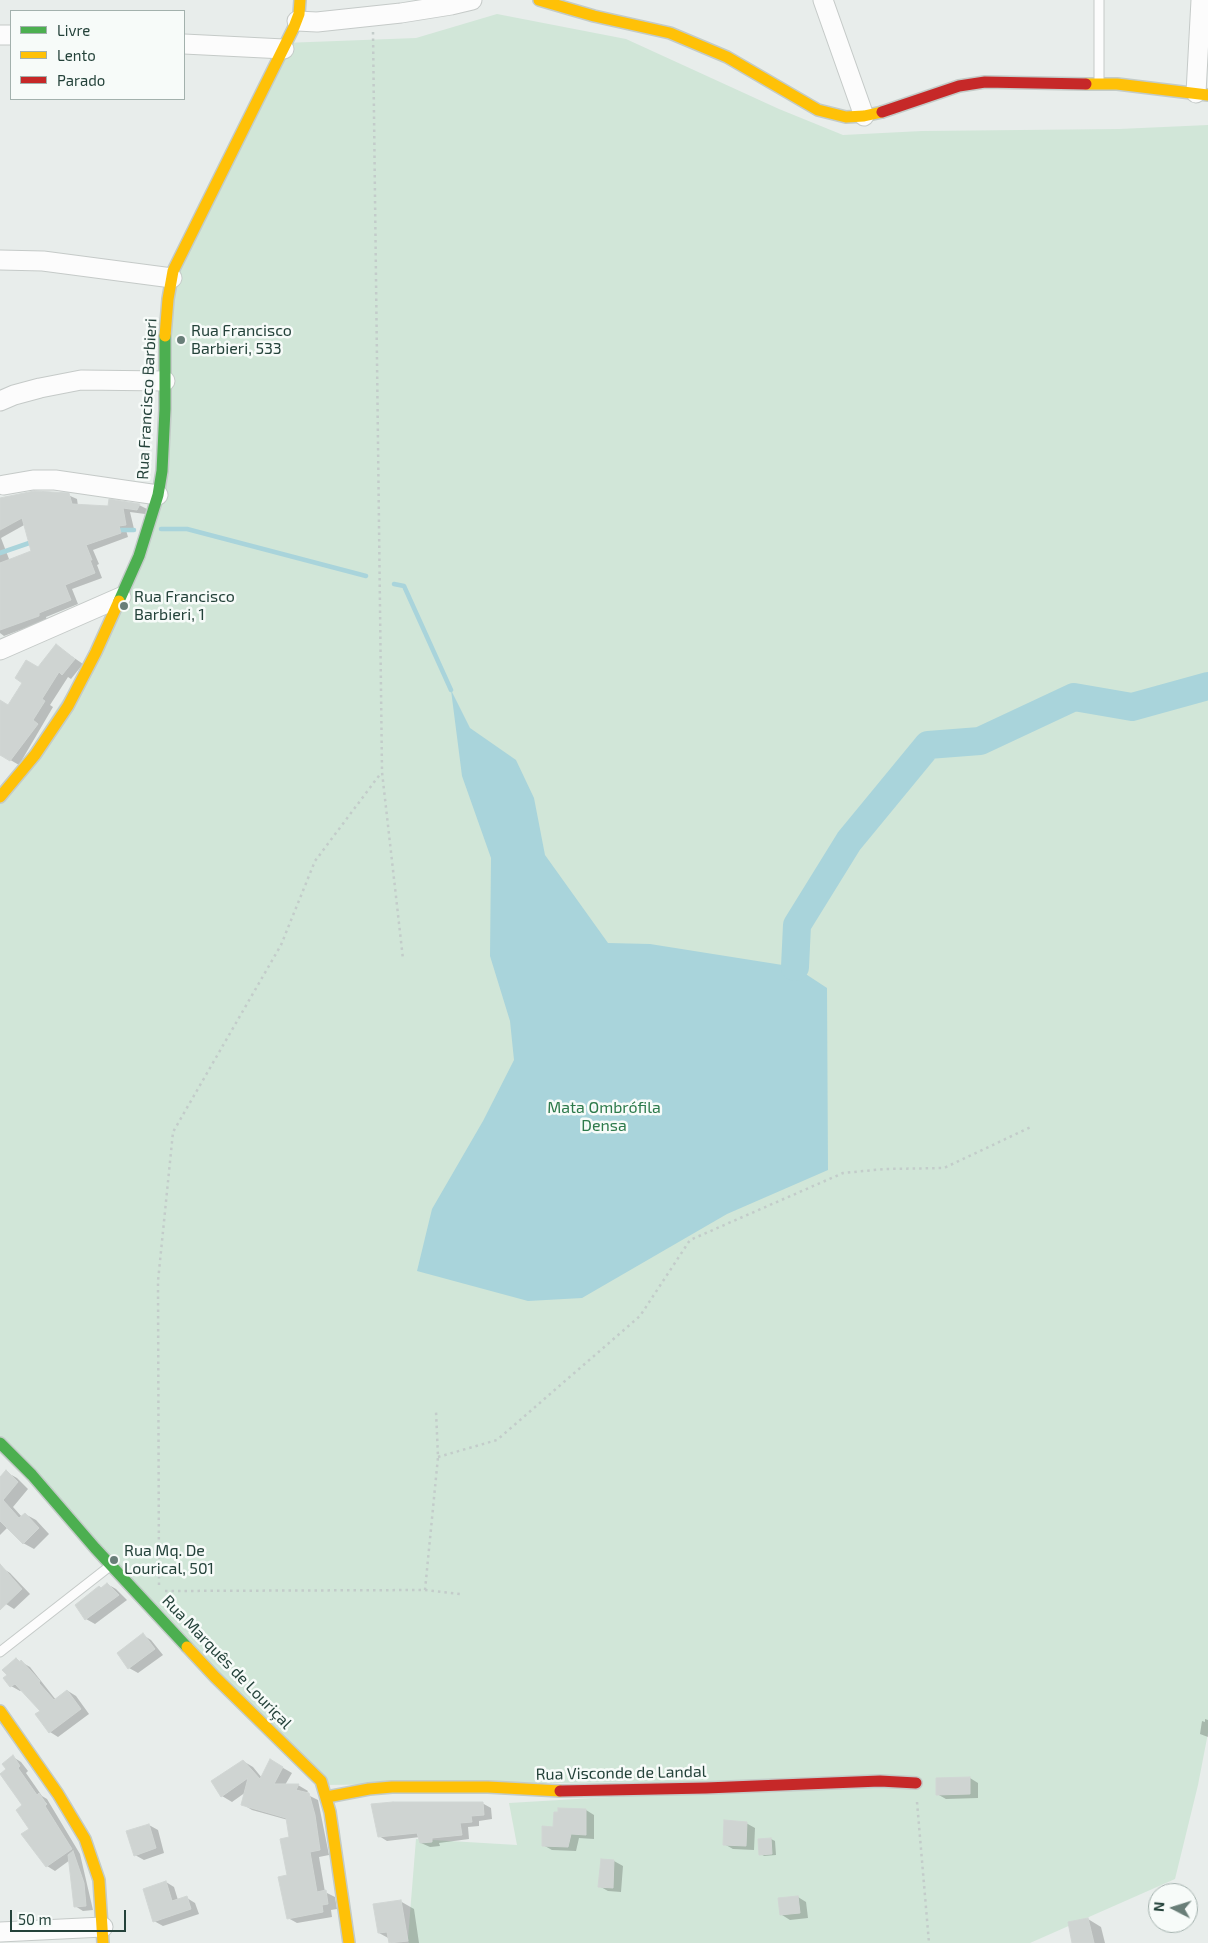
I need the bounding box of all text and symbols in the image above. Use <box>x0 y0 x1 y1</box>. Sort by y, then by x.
legend <box>10 10 185 100</box>
text: Livre <box>57 21 90 39</box>
text: Lento <box>57 46 96 64</box>
text: Parado <box>57 71 105 89</box>
street label: Rua Francisco Barbieri <box>133 318 161 480</box>
place label: Rua Francisco Barbieri, 533 <box>191 321 292 359</box>
marker: Rua Francisco Barbieri, 533 <box>175 334 187 346</box>
place label: Rua Francisco Barbieri, 1 <box>134 587 235 625</box>
marker: Rua Francisco Barbieri, 1 <box>118 600 130 612</box>
park label: Mata Ombrófila Densa <box>547 1098 661 1136</box>
place label: Rua Mq. De Lourical, 501 <box>124 1541 214 1579</box>
marker: Rua Mq. De Lourical, 501 <box>108 1554 120 1566</box>
street label: Rua Marquês de Louriçal <box>158 1591 296 1733</box>
street label: Rua Visconde de Landal <box>535 1762 707 1784</box>
north arrow <box>1148 1883 1198 1933</box>
scale bar <box>12 1900 129 1932</box>
text: N <box>1150 1901 1167 1913</box>
text: 50 m <box>18 1910 52 1928</box>

